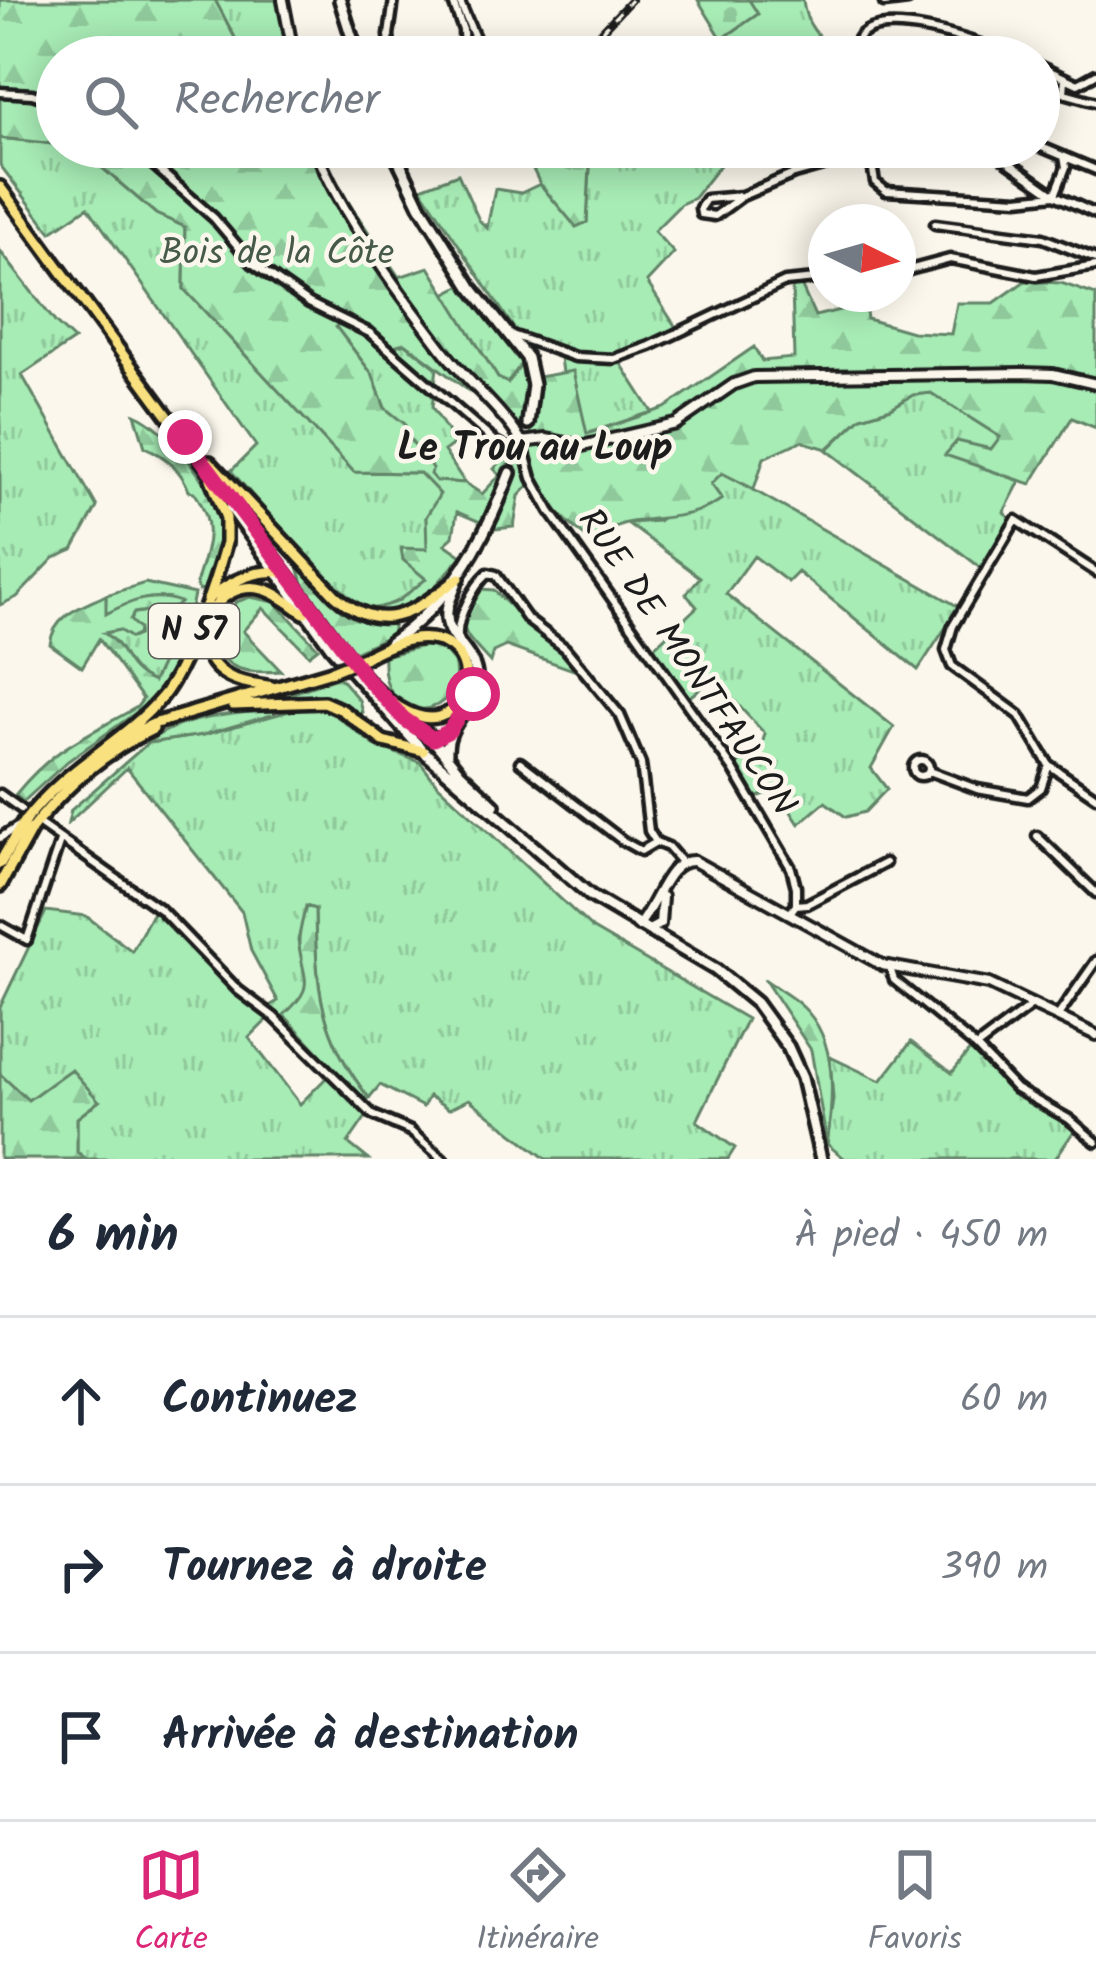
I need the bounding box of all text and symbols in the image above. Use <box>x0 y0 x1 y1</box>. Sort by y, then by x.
search box <box>36 36 1060 168</box>
text: Rechercher <box>174 66 379 138</box>
icon: search <box>78 69 144 135</box>
north arrow <box>808 204 916 312</box>
park label: Bois de la Côte <box>160 226 394 283</box>
route end <box>158 410 212 464</box>
district label: Le Trou au Loup <box>397 419 673 481</box>
street label: RUE DE MONTFAUCON <box>561 497 811 829</box>
road number: N 57 <box>149 604 239 658</box>
route start <box>446 667 500 721</box>
text: 6 min <box>48 1197 179 1278</box>
text: À pied · 450 m <box>795 1206 1048 1268</box>
text: Continuez <box>162 1365 358 1437</box>
icon: ahead <box>48 1368 114 1434</box>
text: 60 m <box>960 1370 1048 1432</box>
text: Tournez à droite <box>162 1533 487 1605</box>
icon: right <box>48 1536 114 1602</box>
text: 390 m <box>941 1538 1048 1600</box>
text: Arrivée à destination <box>162 1701 579 1773</box>
icon: arrive <box>48 1704 114 1770</box>
tab: Carte <box>134 1842 208 1967</box>
tab: Itinéraire <box>476 1842 599 1967</box>
tab: Favoris <box>867 1842 962 1967</box>

